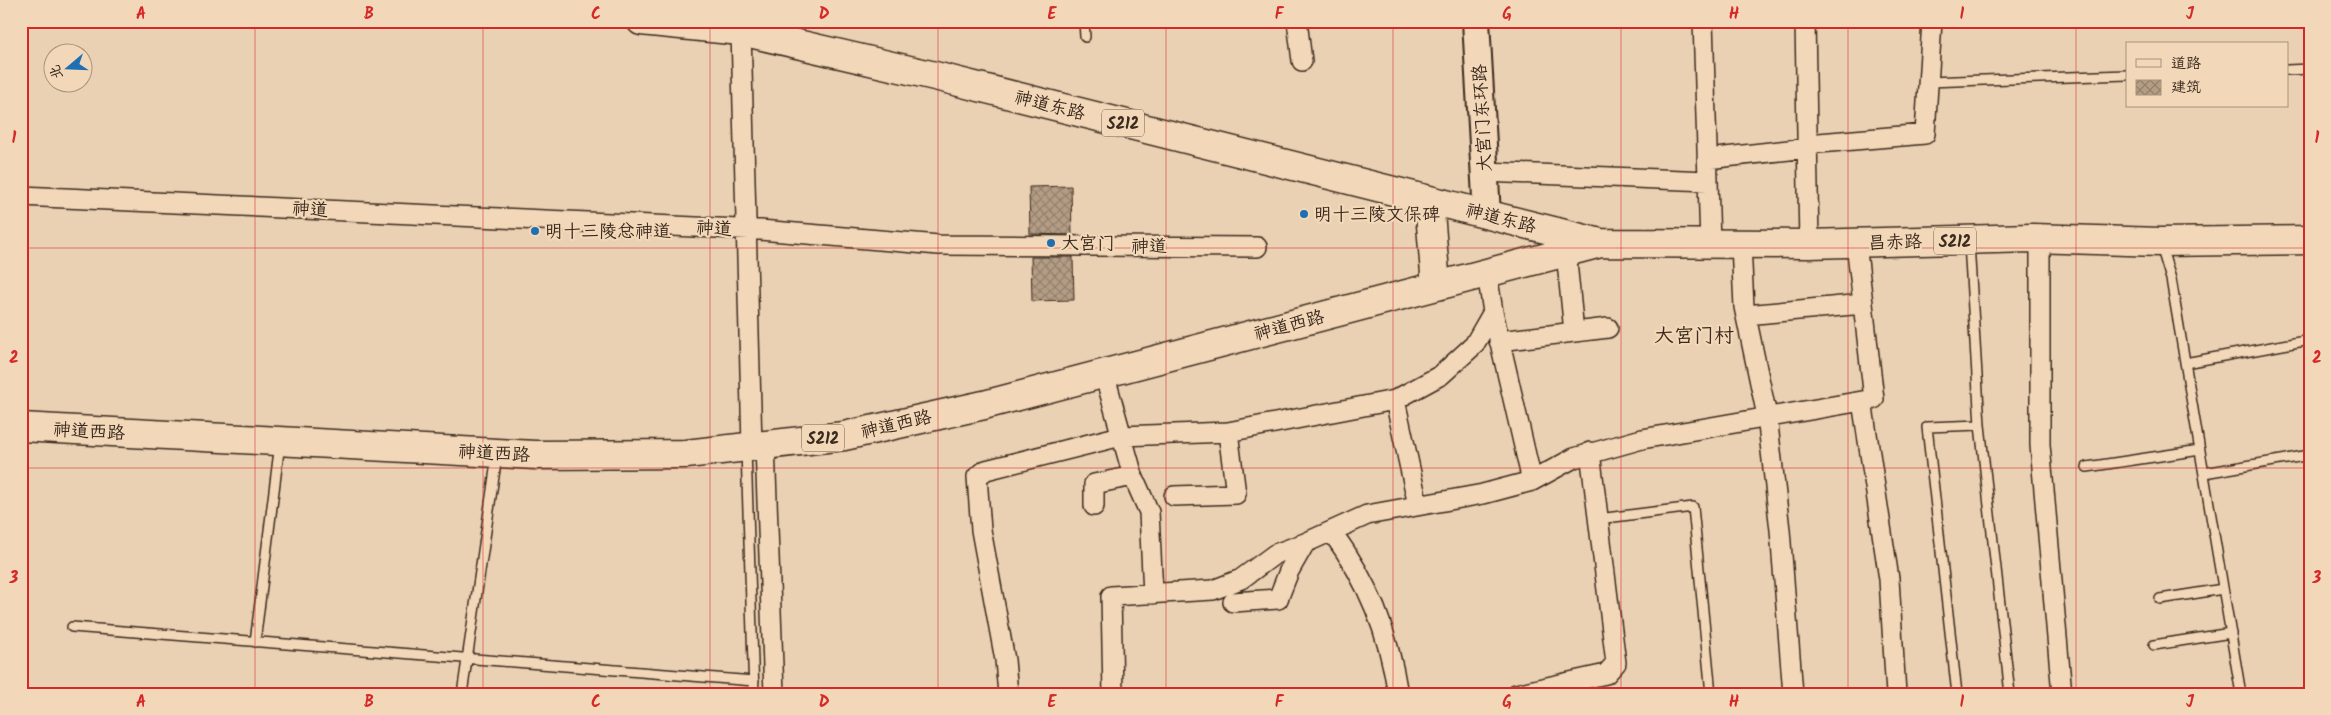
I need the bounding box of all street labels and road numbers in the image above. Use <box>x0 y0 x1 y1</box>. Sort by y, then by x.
street label: 大宫门东环路 <box>1466 63 1501 173</box>
street label: 神道东路 <box>1011 84 1088 129</box>
road number: S212 <box>1102 110 1144 136</box>
street label: 神道 <box>291 195 329 226</box>
street label: 神道东路 <box>1462 197 1539 242</box>
street label: 神道 <box>695 214 733 245</box>
street label: 昌赤路 <box>1868 228 1923 259</box>
road number: S212 <box>1934 228 1976 255</box>
street label: 神道 <box>1131 233 1167 262</box>
street label: 神道西路 <box>1251 303 1328 350</box>
street label: 神道西路 <box>858 403 935 448</box>
street label: 神道西路 <box>52 416 126 449</box>
road number: S212 <box>802 424 844 452</box>
street label: 神道西路 <box>457 438 531 471</box>

